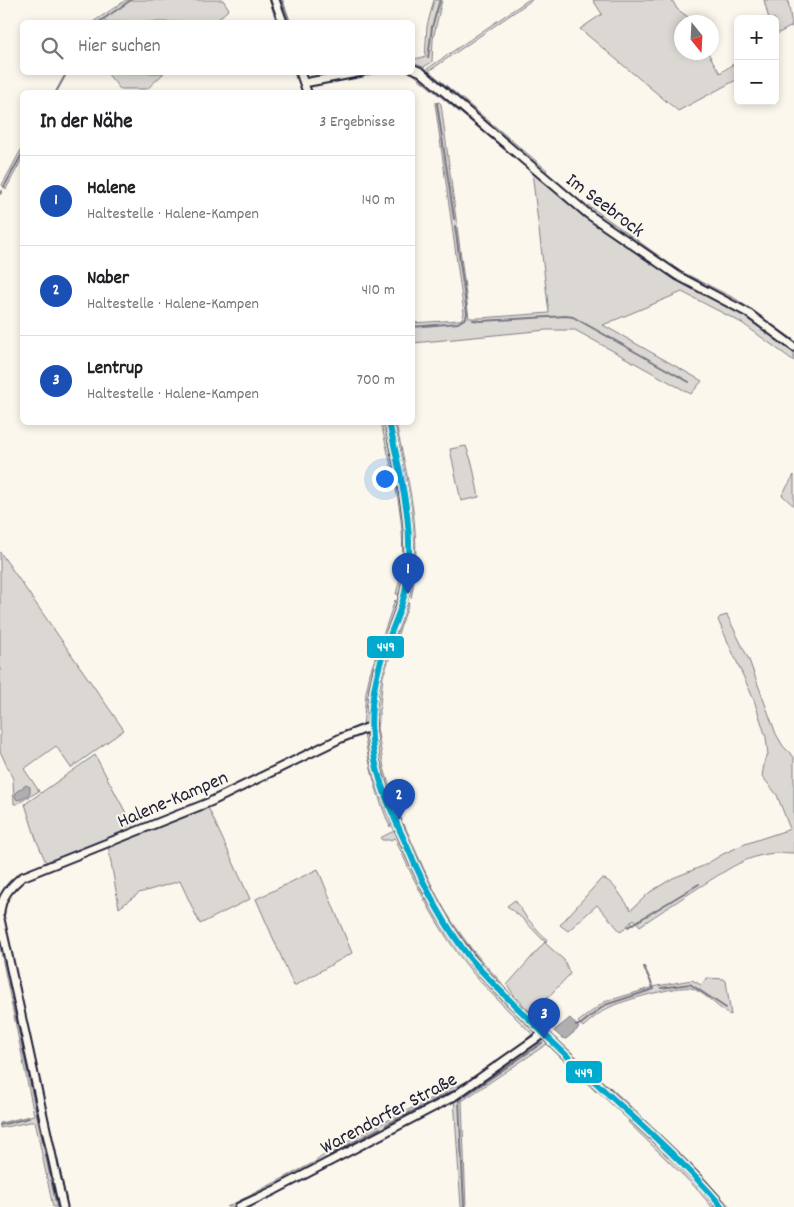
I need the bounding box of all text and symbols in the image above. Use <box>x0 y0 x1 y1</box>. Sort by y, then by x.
north arrow <box>674 15 719 60</box>
map controls <box>734 15 779 105</box>
button: + <box>734 15 779 60</box>
search box <box>20 20 415 75</box>
icon: search <box>38 34 66 62</box>
text: Hier suchen <box>78 34 161 61</box>
button: − <box>734 60 779 105</box>
text: In der Nähe <box>40 108 132 138</box>
text: 3 Ergebnisse <box>319 111 395 134</box>
street label: Im Seebrock <box>559 167 649 245</box>
text: Halene <box>87 176 136 203</box>
text: 1 <box>54 189 58 212</box>
text: 140 m <box>361 189 395 212</box>
text: Haltestelle · Halene-Kampen <box>87 203 259 226</box>
text: Naber <box>87 266 129 293</box>
text: 2 <box>53 279 60 302</box>
text: 410 m <box>361 279 395 302</box>
text: Haltestelle · Halene-Kampen <box>87 293 259 316</box>
text: Lentrup <box>87 356 143 383</box>
text: 3 <box>52 369 60 392</box>
text: 700 m <box>357 369 395 392</box>
text: Haltestelle · Halene-Kampen <box>87 383 259 406</box>
your location <box>372 466 398 492</box>
pin: 1 <box>392 553 424 594</box>
line badge: 449 <box>366 635 405 659</box>
text: 449 <box>377 638 395 658</box>
street label: Halene-Kampen <box>114 765 233 837</box>
pin: 2 <box>383 779 415 820</box>
pin: 3 <box>528 998 560 1039</box>
line badge: 449 <box>565 1060 603 1084</box>
text: 449 <box>575 1064 593 1084</box>
street label: Warendorfer Straße <box>316 1067 463 1162</box>

